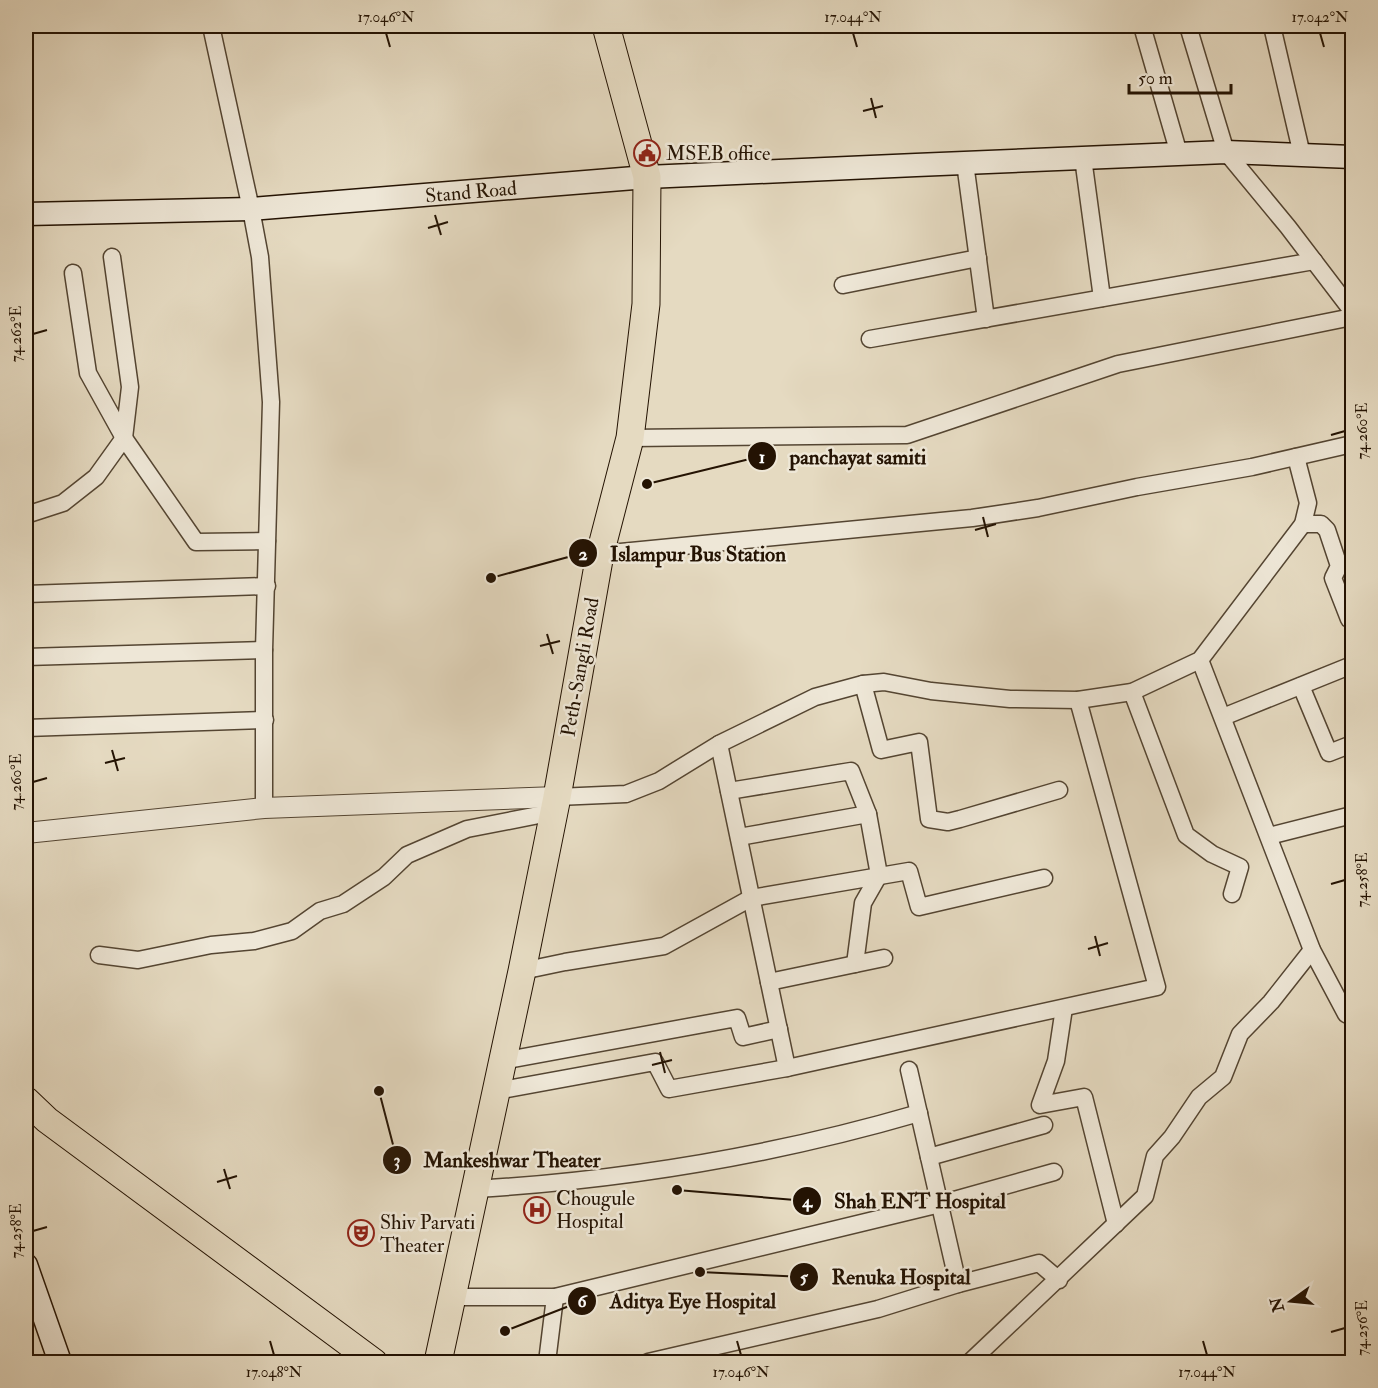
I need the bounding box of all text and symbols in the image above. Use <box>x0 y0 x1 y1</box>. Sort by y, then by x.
text: 17.046°N <box>358 8 415 27</box>
text: 17.044°N <box>824 8 882 27</box>
text: 17.042°N <box>1292 8 1349 27</box>
scale bar <box>1129 57 1231 95</box>
text: 50 m <box>1138 67 1173 90</box>
public building icon: MSEB office <box>632 138 662 168</box>
place label: MSEB office <box>666 141 770 166</box>
street label: Stand Road <box>424 176 518 208</box>
text: 74.262°E <box>7 305 26 362</box>
text: 74.260°E <box>1353 402 1372 459</box>
callout: panchayat samiti <box>747 437 938 476</box>
text: panchayat samiti <box>789 444 927 471</box>
text: 1 <box>759 446 765 469</box>
callout: Islampur Bus Station <box>568 534 798 573</box>
text: Islampur Bus Station <box>610 541 786 568</box>
text: 2 <box>578 543 588 566</box>
street label: Peth-Sangli Road <box>555 595 605 739</box>
text: 74.260°E <box>7 753 26 810</box>
text: 74.258°E <box>1353 852 1372 908</box>
callout: Mankeshwar Theater <box>382 1140 613 1179</box>
text: Mankeshwar Theater <box>422 1147 602 1174</box>
text: 3 <box>394 1149 401 1172</box>
callout: Shah ENT Hospital <box>792 1181 1018 1220</box>
place label: Chougule Hospital <box>556 1186 635 1235</box>
text: Shah ENT Hospital <box>834 1188 1007 1215</box>
text: 4 <box>801 1190 813 1213</box>
hospital icon: Chougule Hospital <box>522 1195 552 1225</box>
text: 74.258°E <box>7 1203 26 1259</box>
place label: Shiv Parvati Theater <box>380 1210 475 1258</box>
theatre icon: Shiv Parvati Theater <box>346 1218 376 1248</box>
callout: Renuka Hospital <box>789 1257 983 1296</box>
text: Renuka Hospital <box>831 1264 971 1291</box>
text: 5 <box>800 1266 809 1289</box>
north arrow <box>1261 1271 1321 1331</box>
callout: Aditya Eye Hospital <box>567 1281 788 1320</box>
text: Aditya Eye Hospital <box>609 1288 777 1315</box>
text: 6 <box>577 1290 588 1313</box>
text: N <box>1266 1294 1289 1315</box>
text: 74.256°E <box>1353 1300 1372 1356</box>
text: 17.048°N <box>246 1363 303 1382</box>
text: 17.046°N <box>713 1363 770 1382</box>
text: 17.044°N <box>1178 1363 1236 1382</box>

